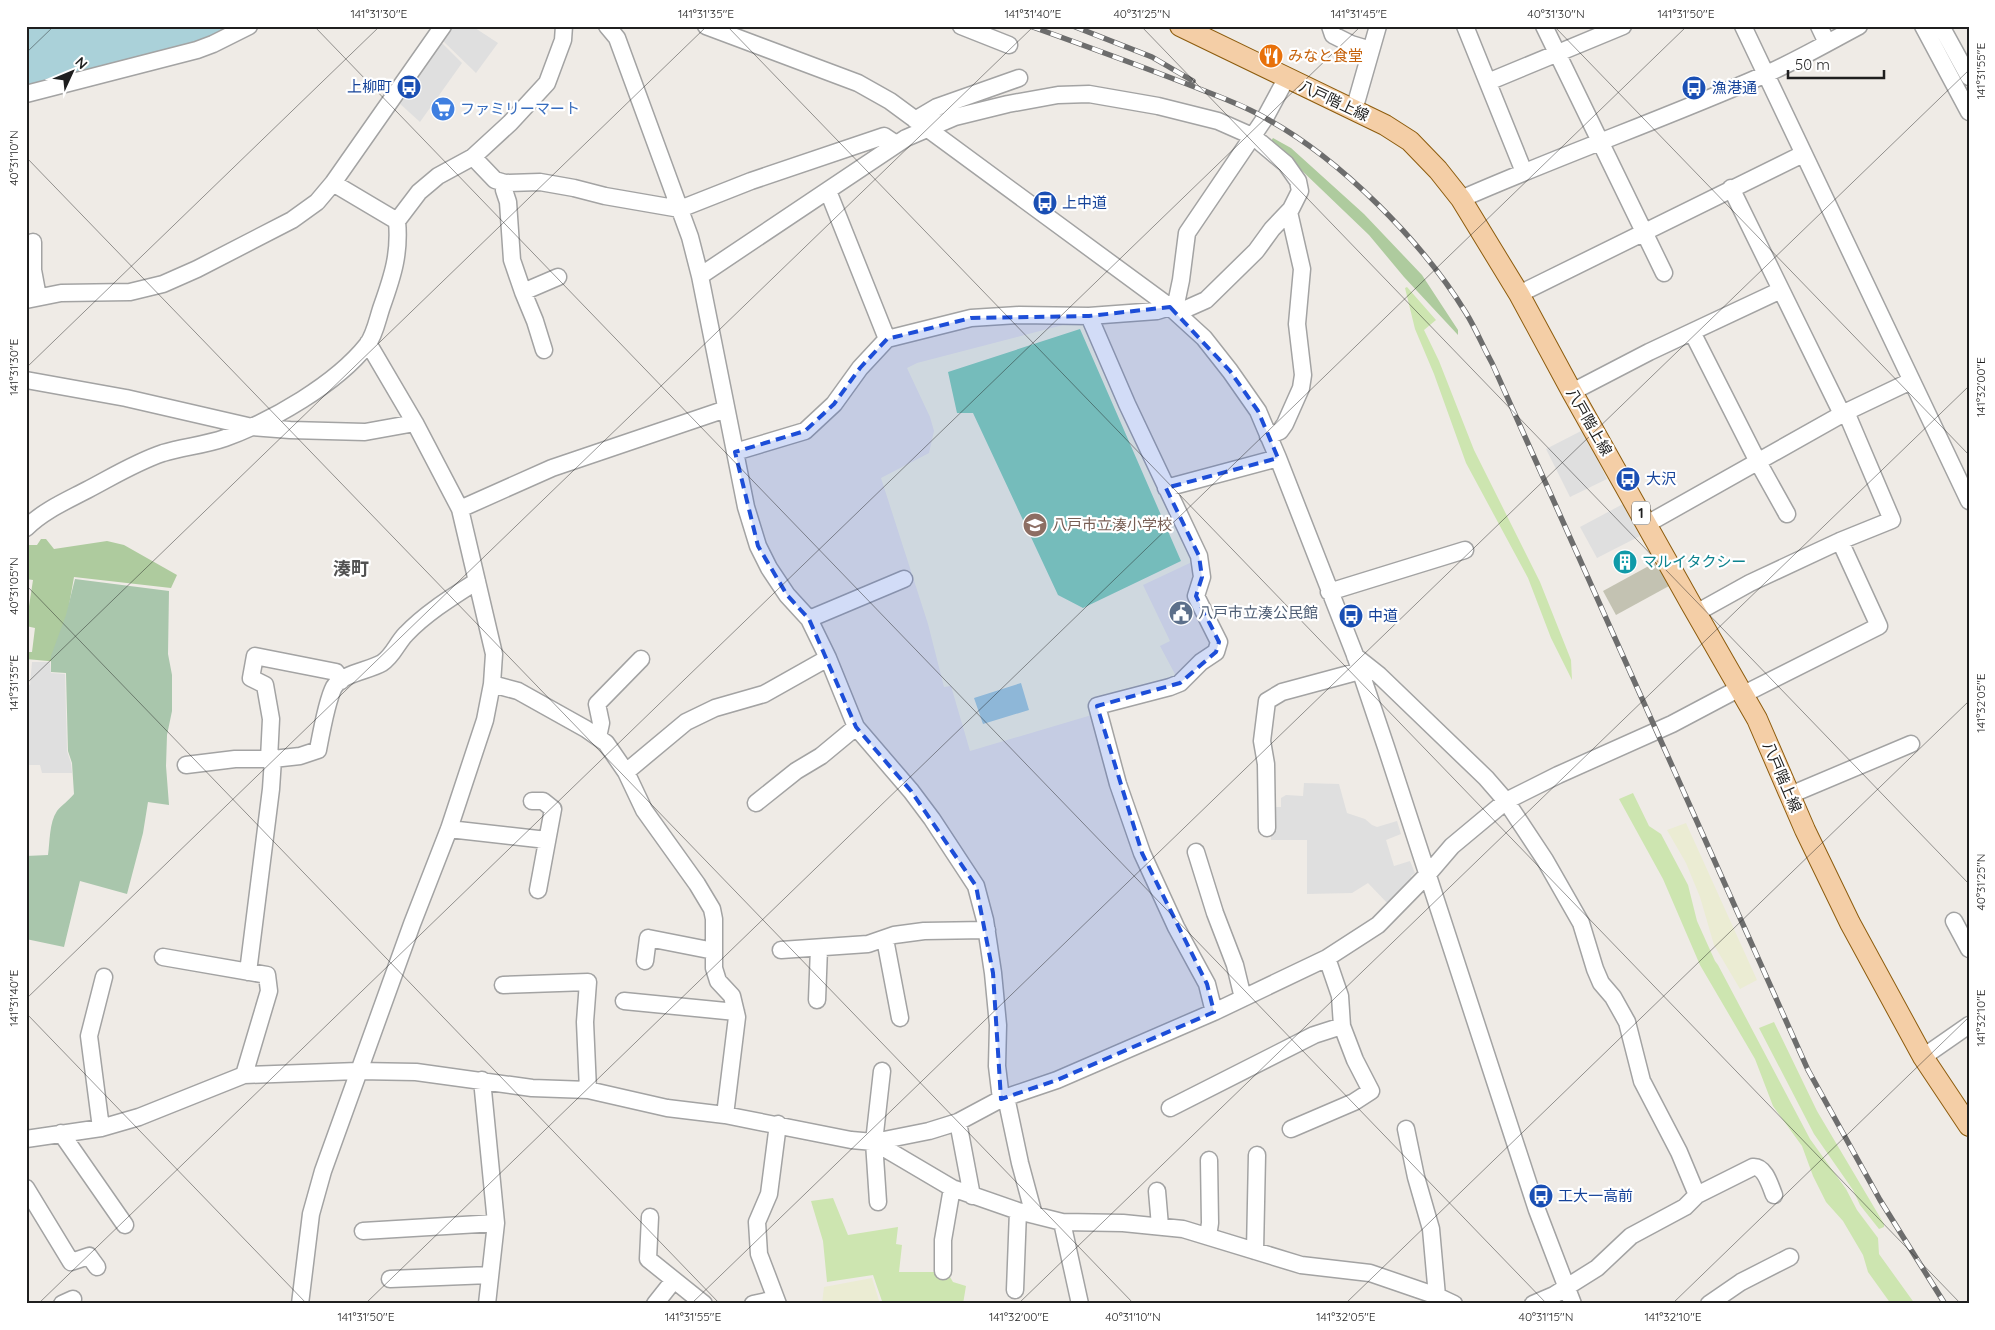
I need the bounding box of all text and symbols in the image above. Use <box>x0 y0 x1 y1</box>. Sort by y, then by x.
text: 141°31'30"E <box>351 6 408 21</box>
text: 141°31'35"E <box>678 6 734 21</box>
text: 141°31'40"E <box>1005 6 1062 21</box>
text: 40°31'25"N <box>1113 6 1171 21</box>
text: 141°31'45"E <box>1331 6 1387 21</box>
text: 40°31'30"N <box>1527 6 1585 21</box>
text: 141°31'50"E <box>1657 6 1715 21</box>
restaurant icon: みなと食堂 <box>1258 43 1284 69</box>
text: 141°31'55"E <box>1973 43 1988 99</box>
place label: みなと食堂 <box>1288 46 1363 65</box>
north arrow <box>48 48 98 98</box>
scale bar <box>1788 48 1884 80</box>
text: N <box>71 53 91 73</box>
text: 50 m <box>1795 55 1830 74</box>
bus stop icon: 上柳町 <box>396 74 422 100</box>
bus stop icon: 漁港通 <box>1681 75 1707 101</box>
street label: 八戸階上線 <box>1296 76 1372 125</box>
place label: 上柳町 <box>347 77 392 96</box>
place label: 漁港通 <box>1712 78 1757 97</box>
supermarket icon: ファミリーマート <box>430 96 456 122</box>
place label: ファミリーマート <box>460 99 580 118</box>
text: 40°31'10"N <box>6 130 21 186</box>
bus stop icon: 上中道 <box>1032 190 1058 216</box>
place label: 上中道 <box>1062 193 1107 212</box>
text: 141°31'30"E <box>6 338 21 395</box>
text: 141°32'00"E <box>1973 357 1988 417</box>
street label: 八戸階上線 <box>1562 385 1616 459</box>
bus stop icon: 大沢 <box>1615 466 1641 492</box>
place label: 大沢 <box>1646 469 1676 488</box>
road number: 1 <box>1632 502 1650 524</box>
school or university icon: 八戸市立湊小学校 <box>1022 512 1048 538</box>
place label: 八戸市立湊小学校 <box>1052 515 1172 534</box>
building icon: マルイタクシー <box>1612 549 1638 575</box>
place label: マルイタクシー <box>1642 552 1746 571</box>
text: 40°31'05"N <box>6 557 21 615</box>
district label: 湊町 <box>333 557 369 580</box>
public building icon: 八戸市立湊公民館 <box>1168 600 1194 626</box>
place label: 八戸市立湊公民館 <box>1198 603 1318 622</box>
bus stop icon: 中道 <box>1338 603 1364 629</box>
place label: 中道 <box>1368 606 1398 625</box>
text: 141°31'35"E <box>6 655 21 711</box>
text: 141°32'05"E <box>1973 673 1988 733</box>
street label: 八戸階上線 <box>1759 739 1806 815</box>
text: 40°31'25"N <box>1973 853 1988 911</box>
text: 141°31'40"E <box>6 969 21 1026</box>
text: 141°32'10"E <box>1973 989 1988 1047</box>
bus stop icon: 工大一高前 <box>1528 1183 1554 1209</box>
place label: 工大一高前 <box>1558 1186 1633 1205</box>
text: 141°31'50"E <box>337 1309 395 1324</box>
text: 141°31'55"E <box>665 1309 721 1324</box>
text: 141°32'00"E <box>989 1309 1049 1324</box>
text: 40°31'10"N <box>1105 1309 1161 1324</box>
text: 141°32'05"E <box>1316 1309 1376 1324</box>
text: 40°31'15"N <box>1519 1309 1573 1324</box>
text: 141°32'10"E <box>1644 1309 1702 1324</box>

